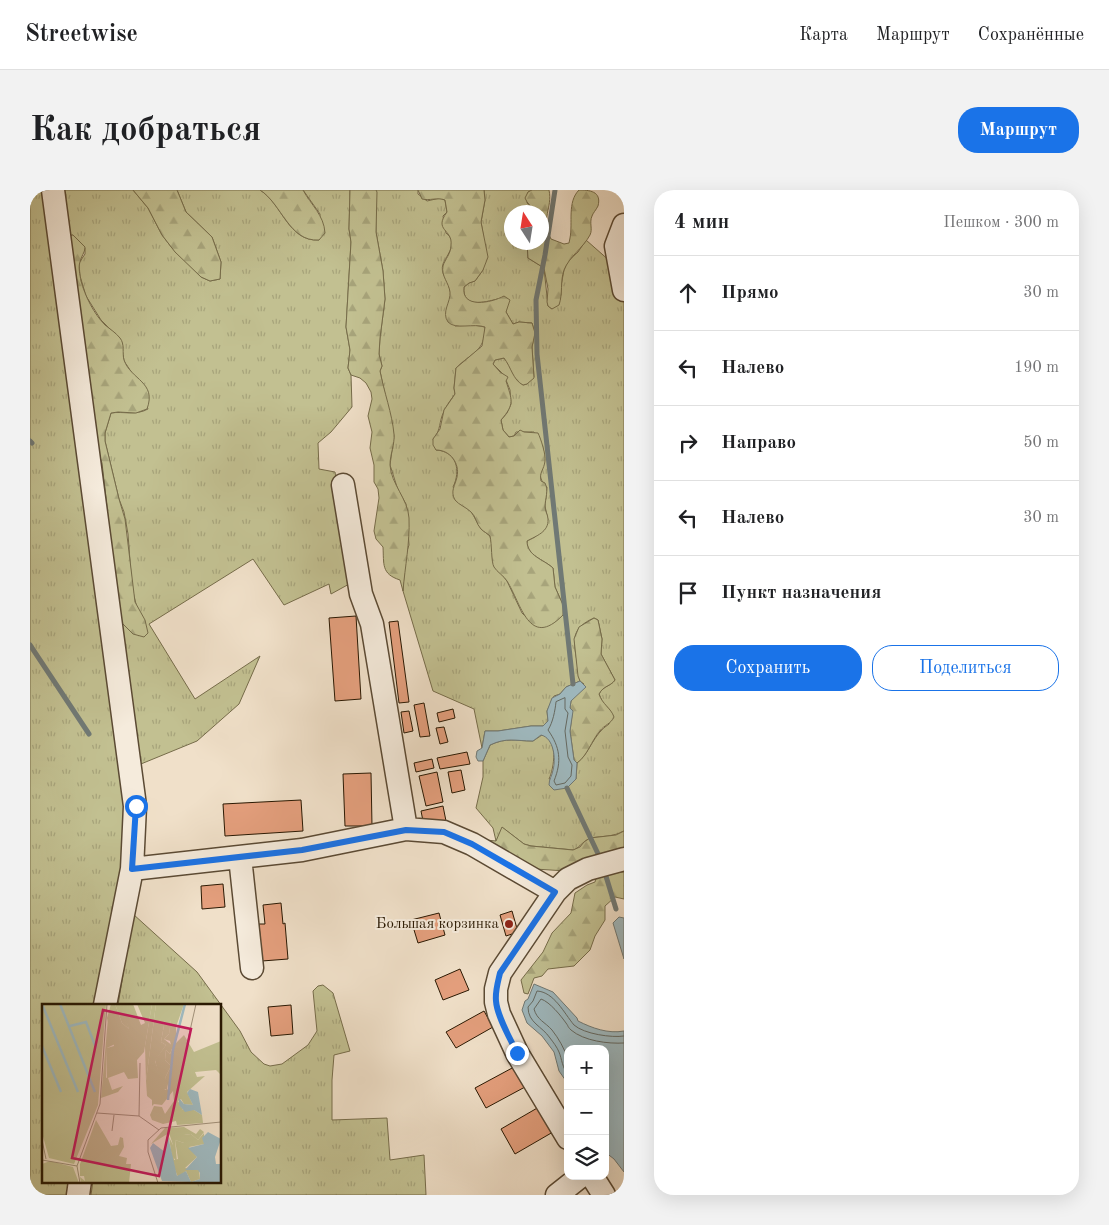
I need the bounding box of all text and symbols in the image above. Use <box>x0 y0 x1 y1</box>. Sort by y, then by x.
text: Streetwise <box>25 23 138 47</box>
text: Карта <box>799 26 848 44</box>
text: Маршрут <box>876 26 950 44</box>
text: Сохранённые <box>978 26 1084 44</box>
button: Маршрут <box>958 107 1079 153</box>
text: Как добраться <box>30 113 261 148</box>
north arrow <box>504 205 549 250</box>
text: 4 мин <box>674 212 729 233</box>
text: Пешком · 300 m <box>943 215 1059 231</box>
icon: ahead <box>674 279 702 307</box>
text: Прямо <box>721 284 779 303</box>
text: 30 m <box>1023 285 1059 301</box>
icon: left <box>674 354 702 382</box>
text: Налево <box>721 359 784 378</box>
text: 190 m <box>1014 360 1059 376</box>
icon: right <box>674 429 702 457</box>
text: Направо <box>721 434 796 453</box>
text: 50 m <box>1023 435 1059 451</box>
icon: left <box>674 504 702 532</box>
text: Налево <box>721 509 784 528</box>
text: 30 m <box>1023 510 1059 526</box>
icon: arrive <box>674 579 702 607</box>
text: Пункт назначения <box>721 584 881 603</box>
button: Сохранить <box>674 645 862 691</box>
button: Поделиться <box>872 645 1059 691</box>
route start <box>125 795 148 818</box>
place label: Большая корзинка <box>376 917 500 932</box>
marker: Большая корзинка <box>503 918 515 930</box>
inset map <box>42 1004 221 1182</box>
route end <box>506 1042 529 1065</box>
map controls <box>564 1045 609 1180</box>
button: + <box>564 1045 609 1090</box>
button: − <box>564 1090 609 1135</box>
button: layers <box>564 1135 609 1180</box>

